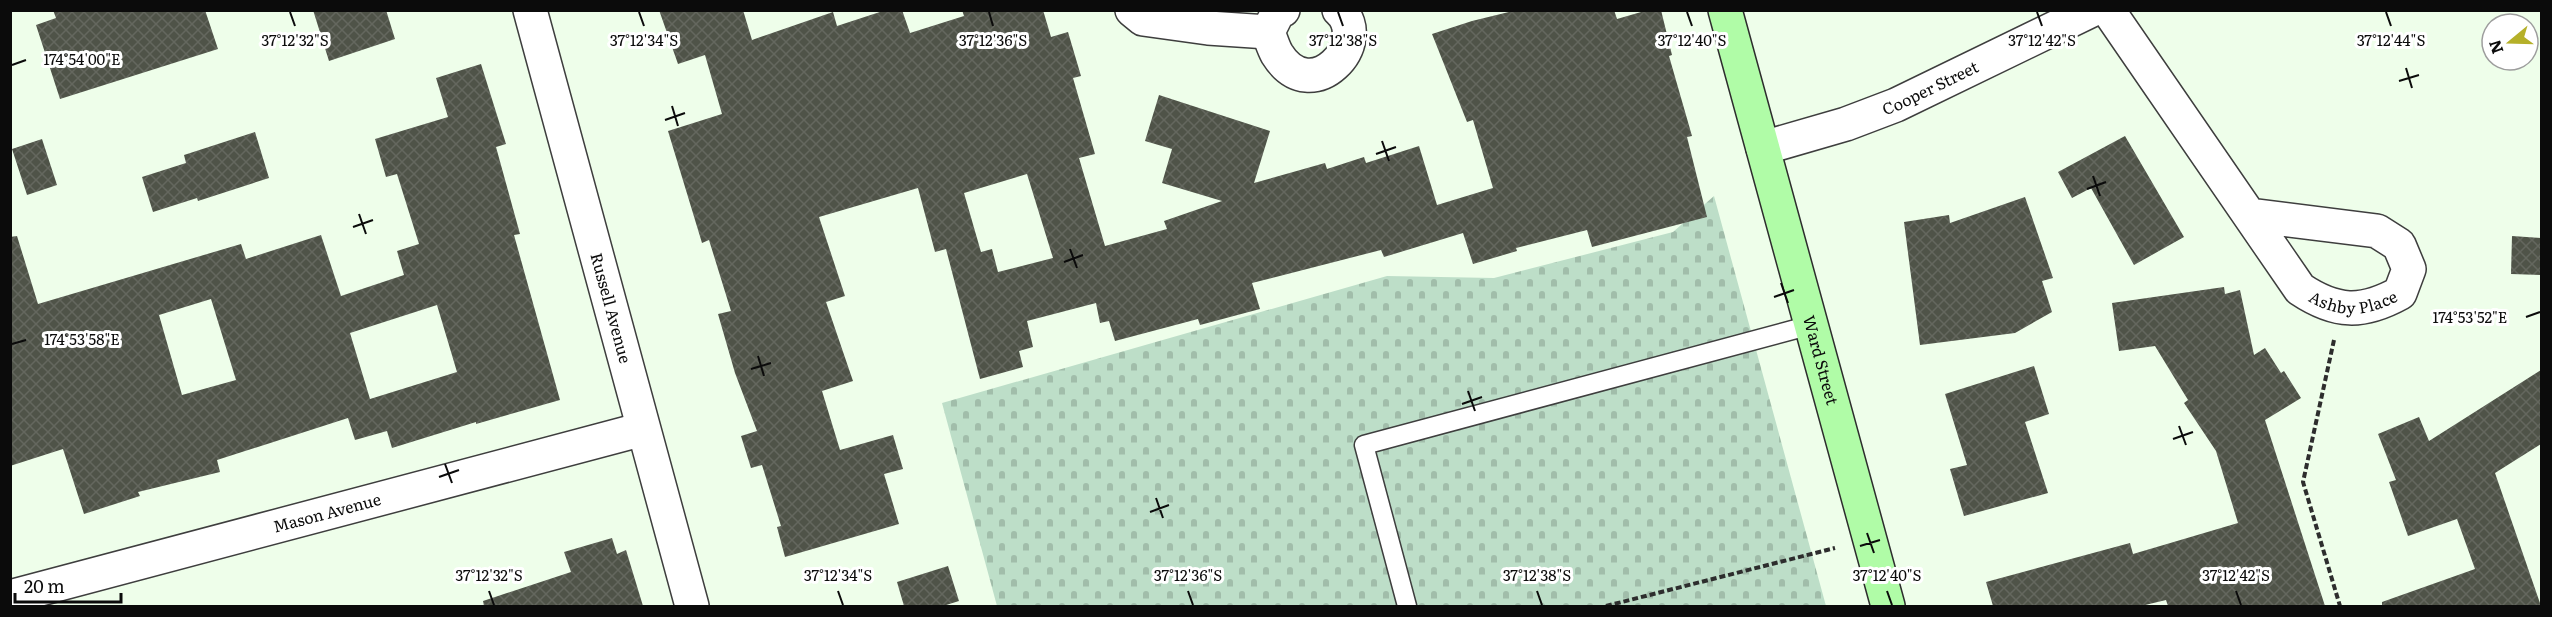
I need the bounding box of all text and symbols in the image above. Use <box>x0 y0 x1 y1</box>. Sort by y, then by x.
north arrow <box>2480 12 2540 72</box>
text: 37°12'32"S <box>261 28 329 51</box>
text: 37°12'34"S <box>610 28 678 51</box>
text: 37°12'36"S <box>959 28 1027 51</box>
text: 37°12'38"S <box>1309 28 1377 51</box>
text: 37°12'40"S <box>1657 28 1727 51</box>
text: 37°12'42"S <box>2008 28 2076 51</box>
text: 37°12'44"S <box>2357 28 2425 51</box>
text: N <box>2481 37 2508 57</box>
text: 174°54'00"E <box>43 47 121 70</box>
street label: Cooper Street <box>1878 54 1983 120</box>
street label: Russell Avenue <box>586 250 639 366</box>
street label: Ashby Place <box>2305 283 2401 319</box>
text: 174°53'52"E <box>2433 305 2507 328</box>
street label: Ward Street <box>1798 312 1846 408</box>
text: 174°53'58"E <box>44 327 120 350</box>
street label: Mason Avenue <box>270 486 383 538</box>
text: 37°12'32"S <box>455 563 523 586</box>
text: 37°12'34"S <box>804 563 872 586</box>
text: 37°12'36"S <box>1154 563 1222 586</box>
text: 37°12'38"S <box>1503 563 1571 586</box>
text: 37°12'40"S <box>1852 563 1922 586</box>
text: 37°12'42"S <box>2202 563 2270 586</box>
scale bar <box>15 566 122 604</box>
text: 20 m <box>24 572 65 599</box>

